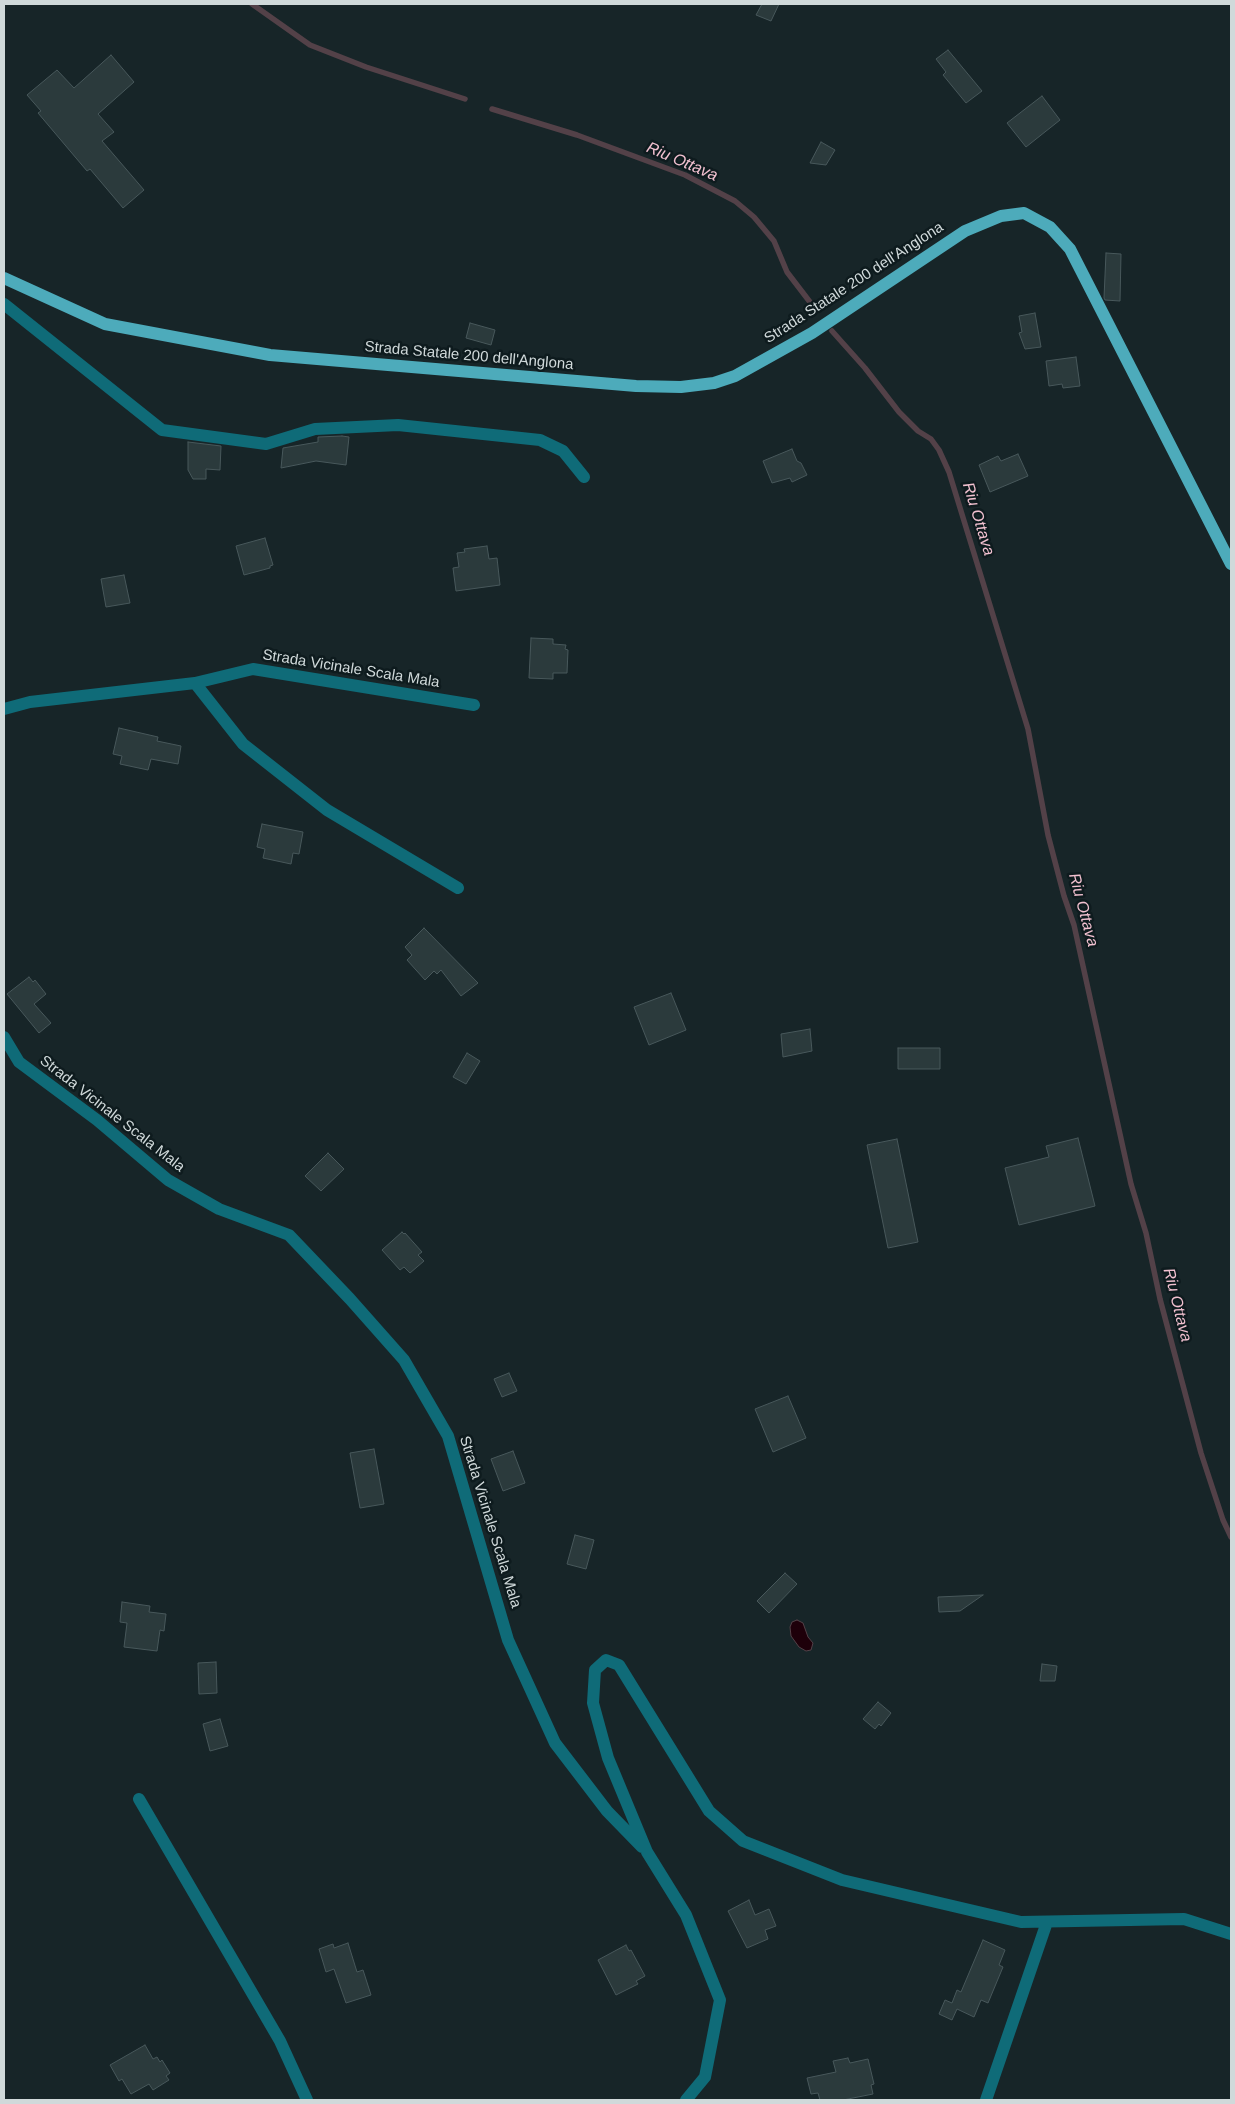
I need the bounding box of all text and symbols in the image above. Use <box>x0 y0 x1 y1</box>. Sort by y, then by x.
water label: Riu Ottava <box>643 138 721 186</box>
street label: Strada Statale 200 dell'Anglona <box>761 218 947 348</box>
street label: Strada Statale 200 dell'Anglona <box>364 338 574 374</box>
water label: Riu Ottava <box>958 480 998 558</box>
street label: Strada Vicinale Scala Mala <box>261 646 441 692</box>
water label: Riu Ottava <box>1064 871 1102 949</box>
street label: Strada Vicinale Scala Mala <box>36 1052 188 1176</box>
water label: Riu Ottava <box>1159 1266 1195 1344</box>
street label: Strada Vicinale Scala Mala <box>455 1434 525 1610</box>

